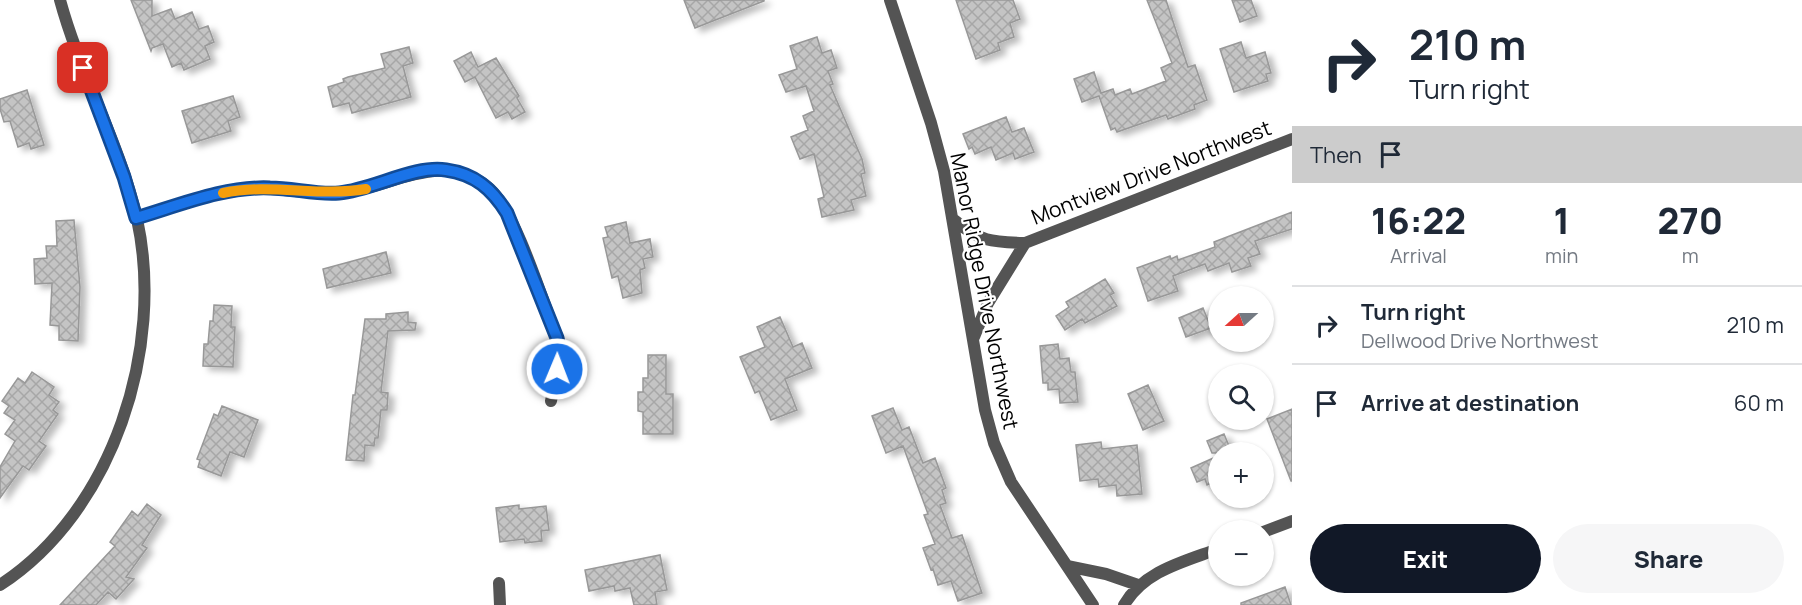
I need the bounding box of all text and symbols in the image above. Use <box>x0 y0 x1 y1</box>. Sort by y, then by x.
text: 210 m <box>1409 15 1526 73</box>
icon: right <box>1310 24 1388 102</box>
pin <box>57 42 108 93</box>
icon: arrive <box>66 51 99 84</box>
text: Turn right <box>1409 70 1530 107</box>
street label: Montview Drive Northwest <box>1027 113 1275 231</box>
icon: arrive <box>1374 138 1407 171</box>
text: Then <box>1310 140 1362 170</box>
street label: Manor Ridge Drive Northwest <box>944 150 1026 432</box>
text: 16:22 <box>1371 196 1466 245</box>
text: 1 <box>1554 196 1570 245</box>
text: 270 <box>1657 196 1723 245</box>
text: Arrival <box>1390 242 1447 269</box>
text: min <box>1545 242 1579 269</box>
text: m <box>1682 242 1699 269</box>
north arrow <box>1208 286 1274 352</box>
map controls <box>1208 286 1274 586</box>
text: Turn right <box>1361 297 1466 327</box>
icon: right <box>1310 309 1343 342</box>
text: 210 m <box>1726 310 1784 340</box>
text: Dellwood Drive Northwest <box>1361 327 1598 354</box>
position arrow <box>525 337 589 401</box>
button: search <box>1208 364 1274 430</box>
icon: arrive <box>1310 387 1343 420</box>
text: Arrive at destination <box>1361 388 1579 418</box>
text: 60 m <box>1734 388 1784 418</box>
button: + <box>1208 442 1274 508</box>
button: − <box>1208 520 1274 586</box>
button: Exit <box>1310 524 1541 593</box>
button: Share <box>1553 524 1784 593</box>

